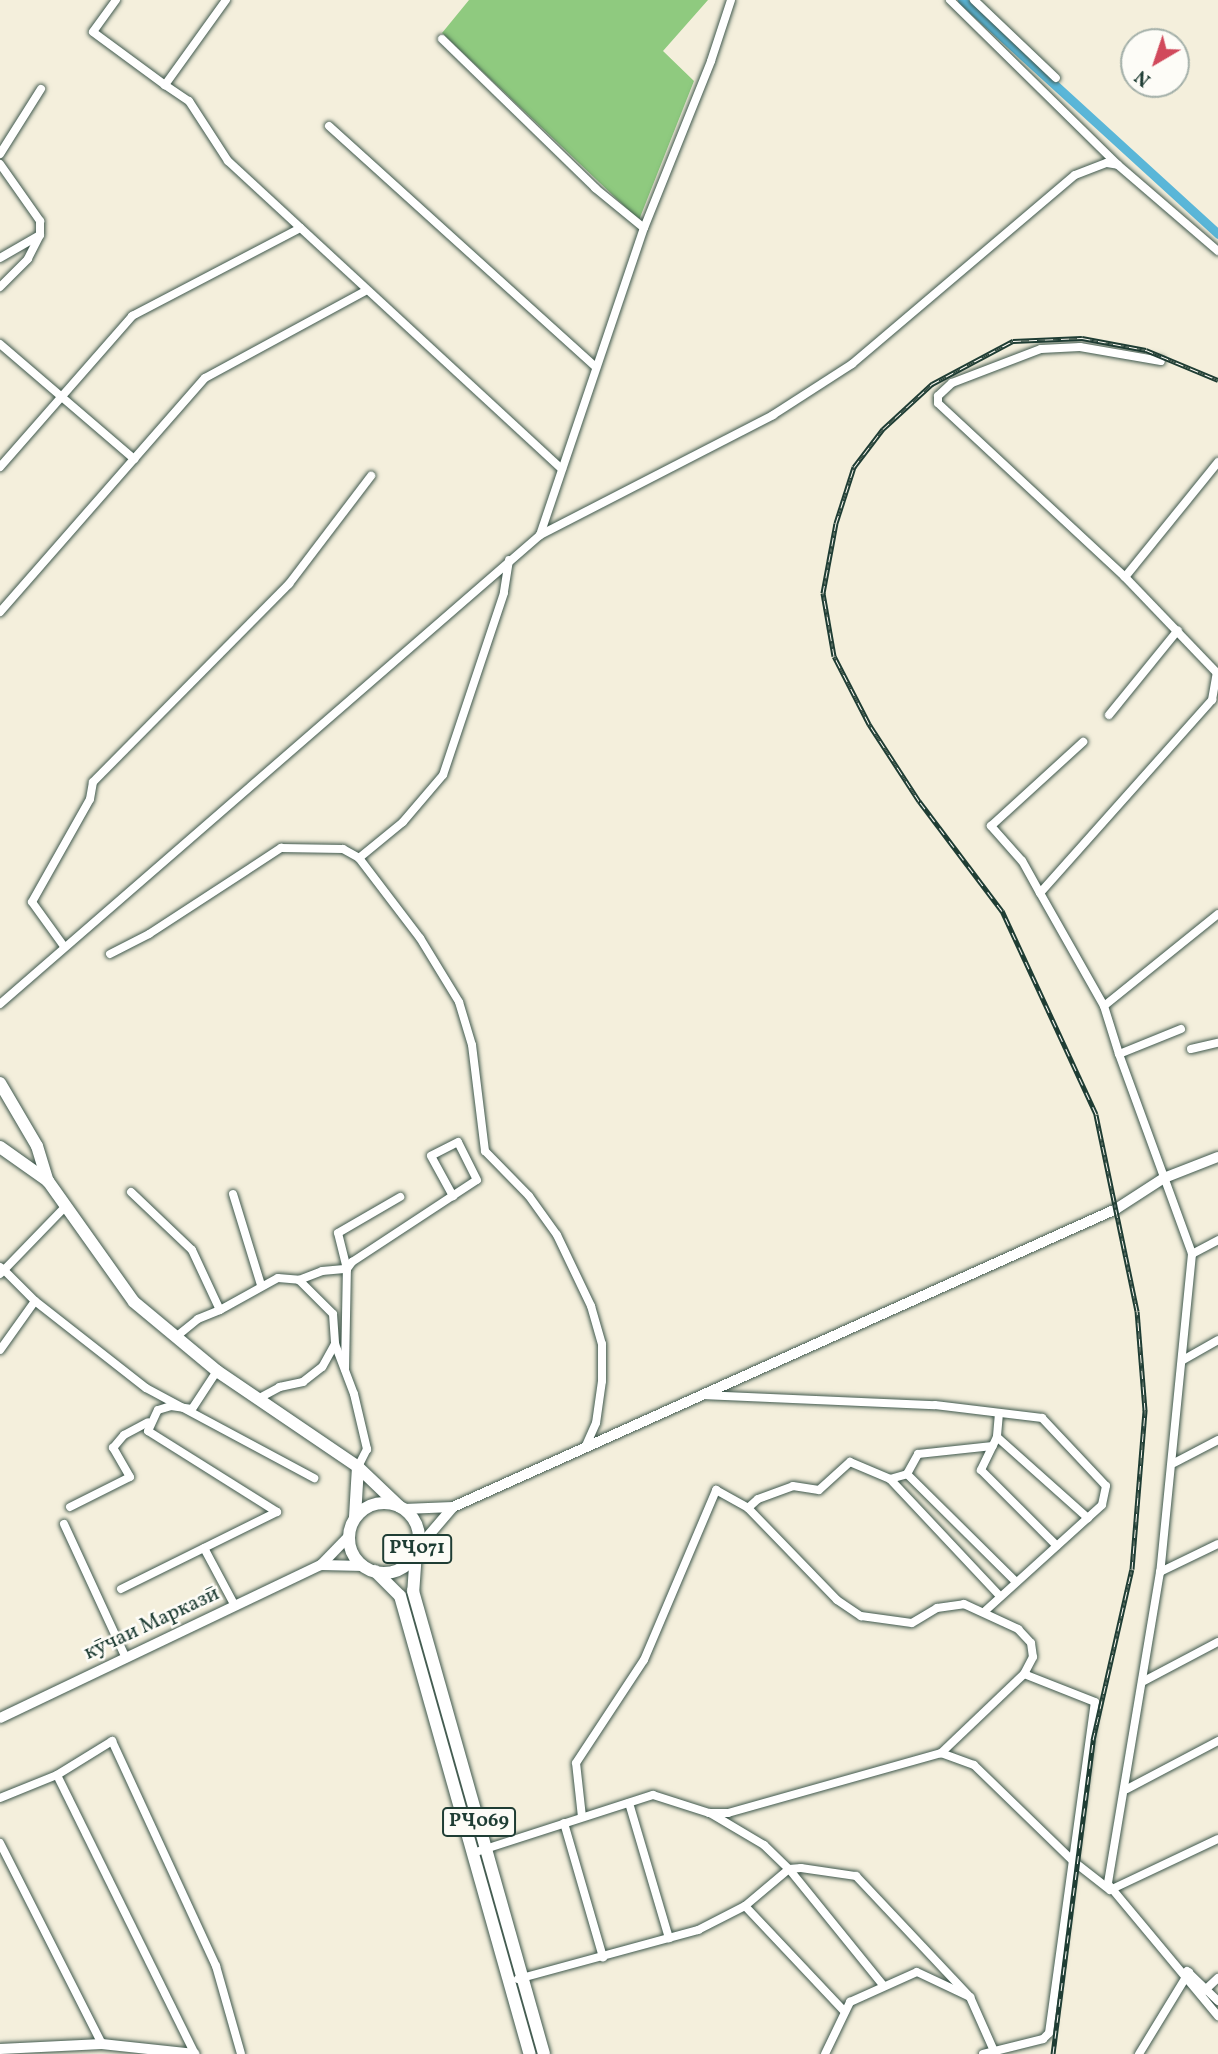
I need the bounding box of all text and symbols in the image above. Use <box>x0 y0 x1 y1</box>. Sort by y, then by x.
north arrow <box>1120 28 1190 98</box>
text: N <box>1130 63 1157 92</box>
road number: РҶ071 <box>382 1534 452 1564</box>
street label: кӯчаи Марказӣ <box>80 1582 224 1666</box>
road number: РҶ069 <box>440 1806 518 1838</box>

